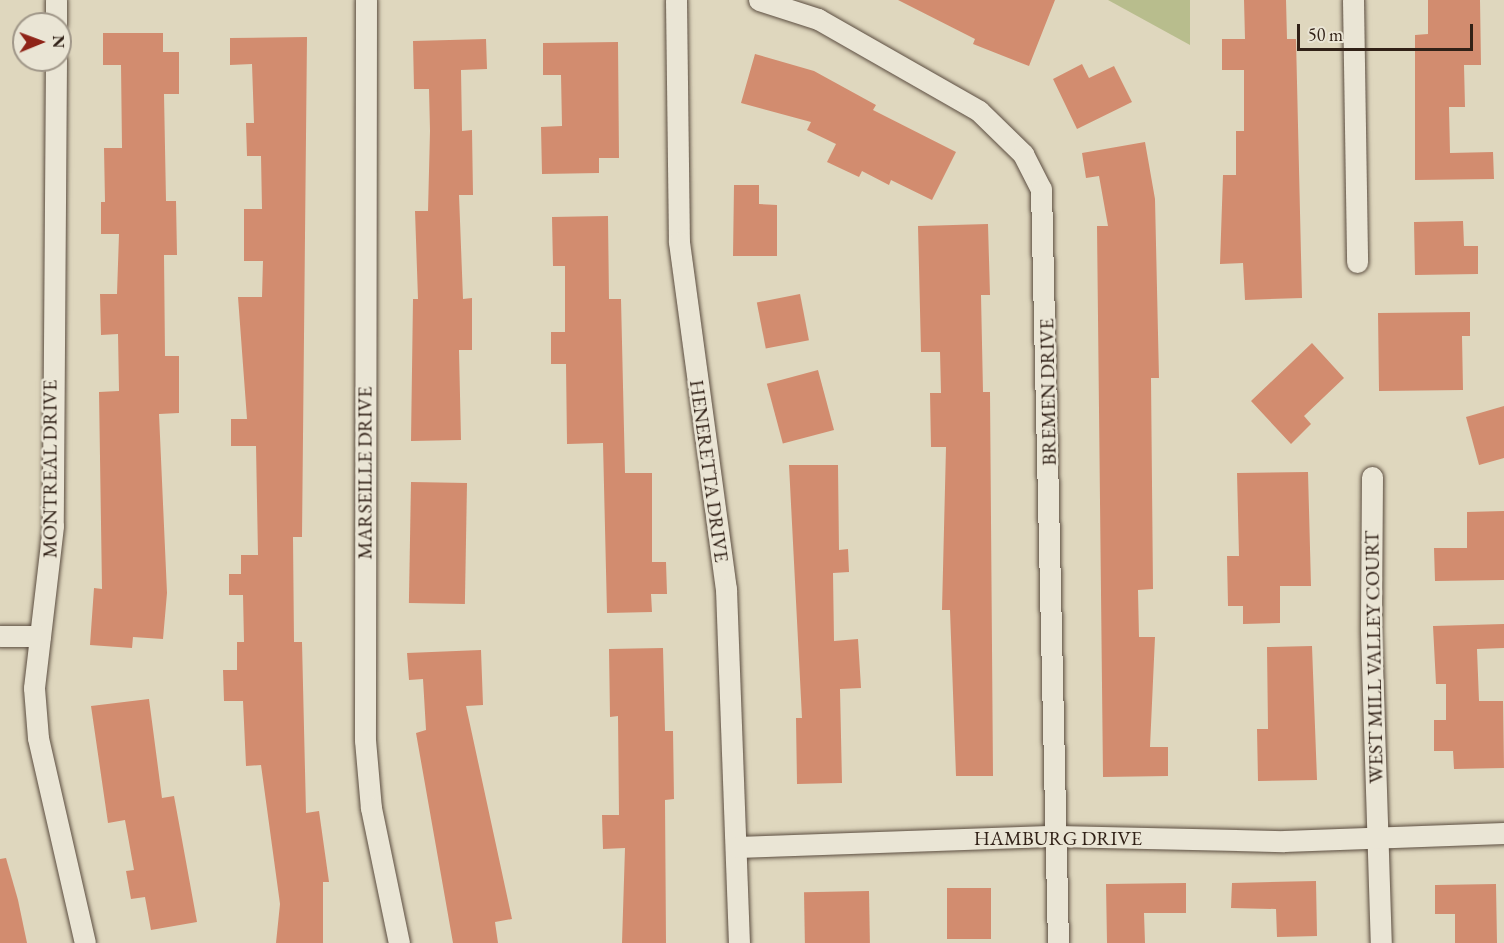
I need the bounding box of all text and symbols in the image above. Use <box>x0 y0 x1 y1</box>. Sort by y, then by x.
north arrow <box>12 12 72 72</box>
scale bar <box>1300 12 1476 50</box>
text: 50 m <box>1308 23 1343 46</box>
text: N <box>48 35 69 48</box>
street label: BREMEN DRIVE <box>1035 318 1061 466</box>
street label: HENERETTA DRIVE <box>684 378 734 564</box>
street label: MONTREAL DRIVE <box>38 380 62 558</box>
street label: MARSEILLE DRIVE <box>353 387 377 559</box>
street label: WEST MILL VALLEY COURT <box>1360 530 1388 784</box>
street label: HAMBURG DRIVE <box>974 826 1142 850</box>

